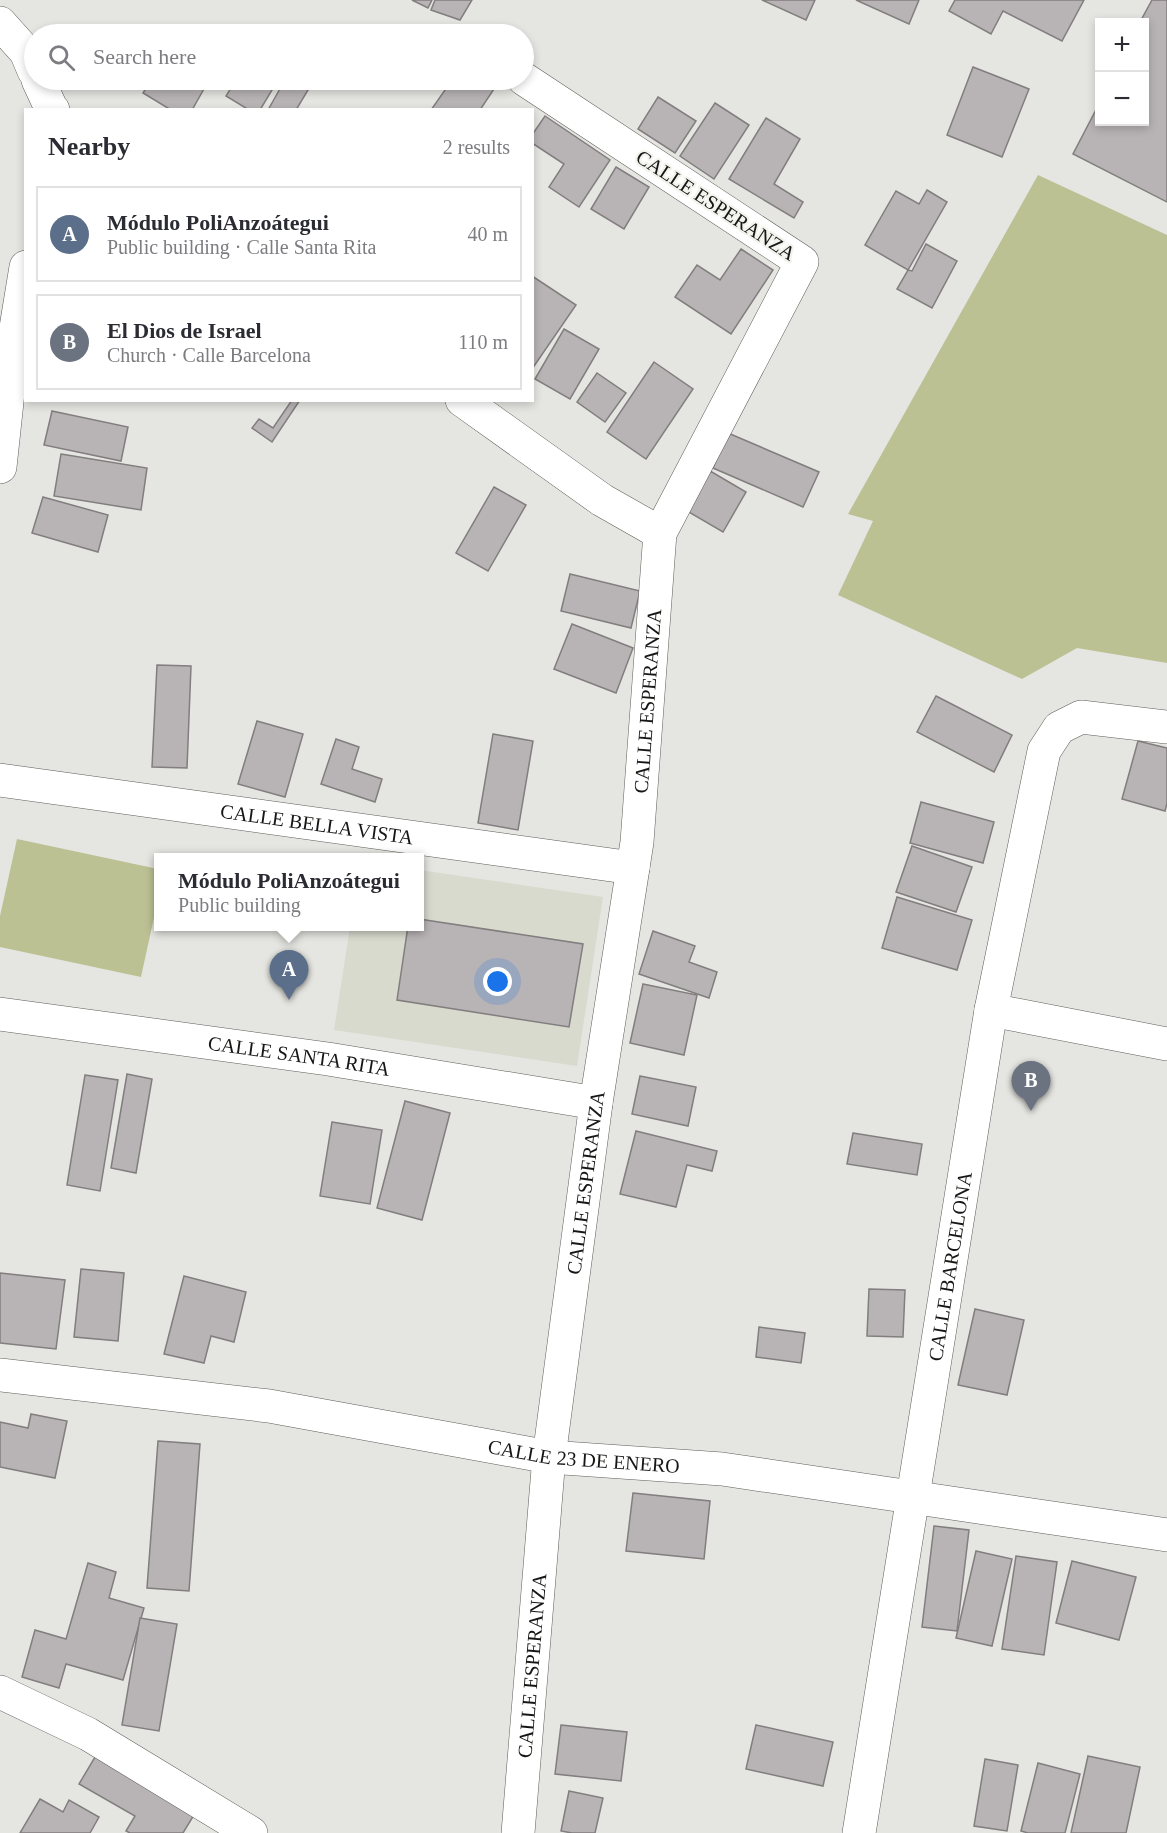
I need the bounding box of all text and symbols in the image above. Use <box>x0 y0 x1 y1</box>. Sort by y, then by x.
map controls <box>1095 18 1149 126</box>
button: + <box>1095 18 1149 72</box>
search box <box>24 24 534 90</box>
icon: search <box>45 41 78 74</box>
text: Search here <box>93 44 196 69</box>
button: − <box>1095 72 1149 126</box>
text: Nearby <box>48 132 130 161</box>
text: 2 results <box>443 136 510 158</box>
street label: CALLE ESPERANZA <box>632 145 800 265</box>
text: Módulo PoliAnzoátegui <box>107 210 329 235</box>
text: A <box>62 223 77 245</box>
text: 40 m <box>467 223 508 245</box>
text: Public building · Calle Santa Rita <box>107 236 376 258</box>
text: El Dios de Israel <box>107 318 262 343</box>
text: B <box>63 331 76 353</box>
text: 110 m <box>458 331 508 353</box>
text: Church · Calle Barcelona <box>107 344 311 366</box>
street label: CALLE ESPERANZA <box>630 607 665 794</box>
street label: CALLE BELLA VISTA <box>219 800 415 848</box>
popup <box>154 853 424 931</box>
text: Módulo PoliAnzoátegui <box>178 868 400 893</box>
text: Public building <box>178 894 301 916</box>
pin: A <box>270 950 308 1000</box>
your location <box>483 967 512 996</box>
street label: CALLE SANTA RITA <box>207 1032 392 1080</box>
pin: B <box>1012 1062 1050 1111</box>
street label: CALLE ESPERANZA <box>562 1089 609 1276</box>
street label: CALLE BARCELONA <box>924 1169 976 1363</box>
street label: CALLE 23 DE ENERO <box>486 1435 680 1477</box>
street label: CALLE ESPERANZA <box>513 1572 550 1759</box>

